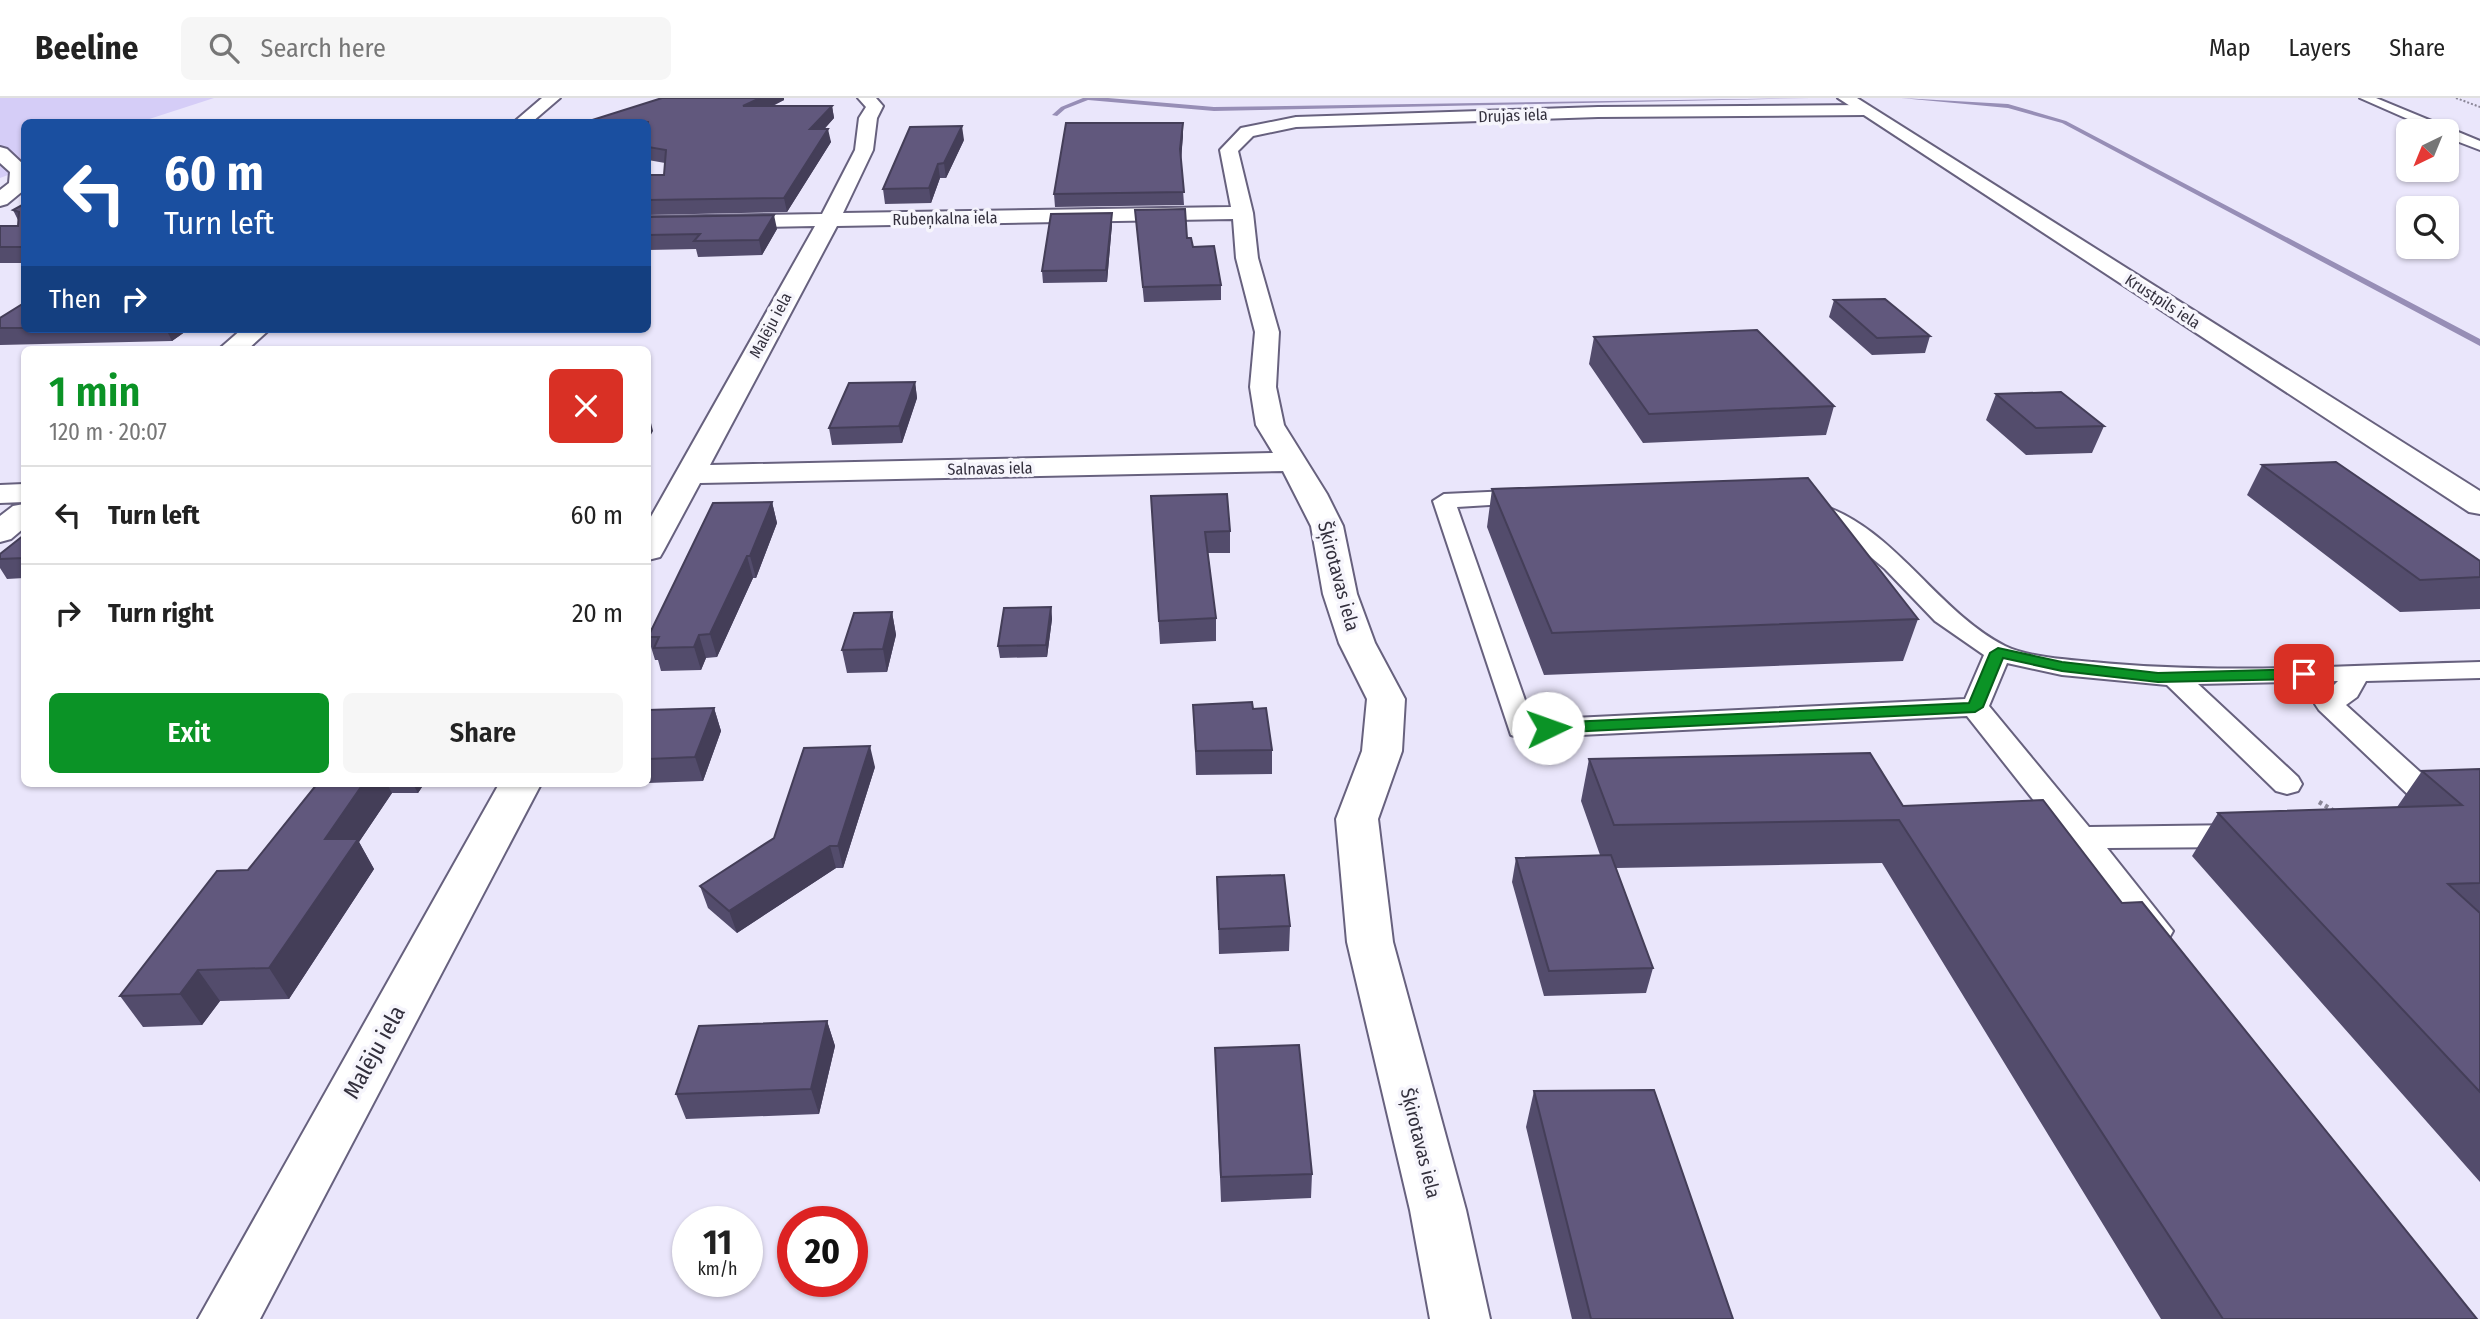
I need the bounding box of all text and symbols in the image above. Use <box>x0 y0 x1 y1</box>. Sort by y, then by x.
search box <box>181 17 671 80</box>
text: Beeline <box>35 28 139 68</box>
icon: search <box>205 29 243 67</box>
text: Search here <box>261 33 386 64</box>
text: Map <box>2209 34 2251 62</box>
text: Layers <box>2289 34 2351 62</box>
text: Share <box>2389 34 2445 62</box>
street label: Drujas iela <box>1478 105 1548 126</box>
north arrow <box>2396 119 2459 182</box>
map controls <box>2396 119 2459 259</box>
text: 60 m <box>164 144 264 203</box>
icon: left <box>49 147 140 238</box>
button: search <box>2396 196 2459 259</box>
text: Turn left <box>164 204 274 242</box>
street label: Rubeņkalna iela <box>892 208 998 230</box>
street label: Krustpils iela <box>2122 270 2204 333</box>
icon: right <box>115 280 153 318</box>
text: Then <box>49 284 101 315</box>
street label: Malēju iela <box>745 289 796 361</box>
text: 1 min <box>49 367 140 417</box>
button: close <box>549 369 623 443</box>
text: 120 m · 20:07 <box>49 418 167 446</box>
street label: Salnavas iela <box>947 458 1033 479</box>
icon: left <box>49 496 87 534</box>
text: Turn left <box>108 500 200 531</box>
text: 60 m <box>570 500 623 531</box>
street label: Šķirotavas iela <box>1313 519 1364 633</box>
icon: right <box>49 594 87 632</box>
text: Turn right <box>108 598 214 629</box>
text: 20 m <box>572 598 623 629</box>
pin <box>2274 644 2334 704</box>
icon: arrive <box>2285 655 2323 693</box>
position arrow <box>1511 691 1585 765</box>
button: Exit <box>49 693 329 773</box>
button: Share <box>343 693 623 773</box>
street label: Malēju iela <box>337 1000 411 1104</box>
street label: Šķirotavas iela <box>1396 1086 1445 1201</box>
speed limit sign: 20 <box>777 1206 868 1297</box>
text: 11 <box>703 1221 732 1263</box>
text: km/h <box>697 1258 738 1280</box>

